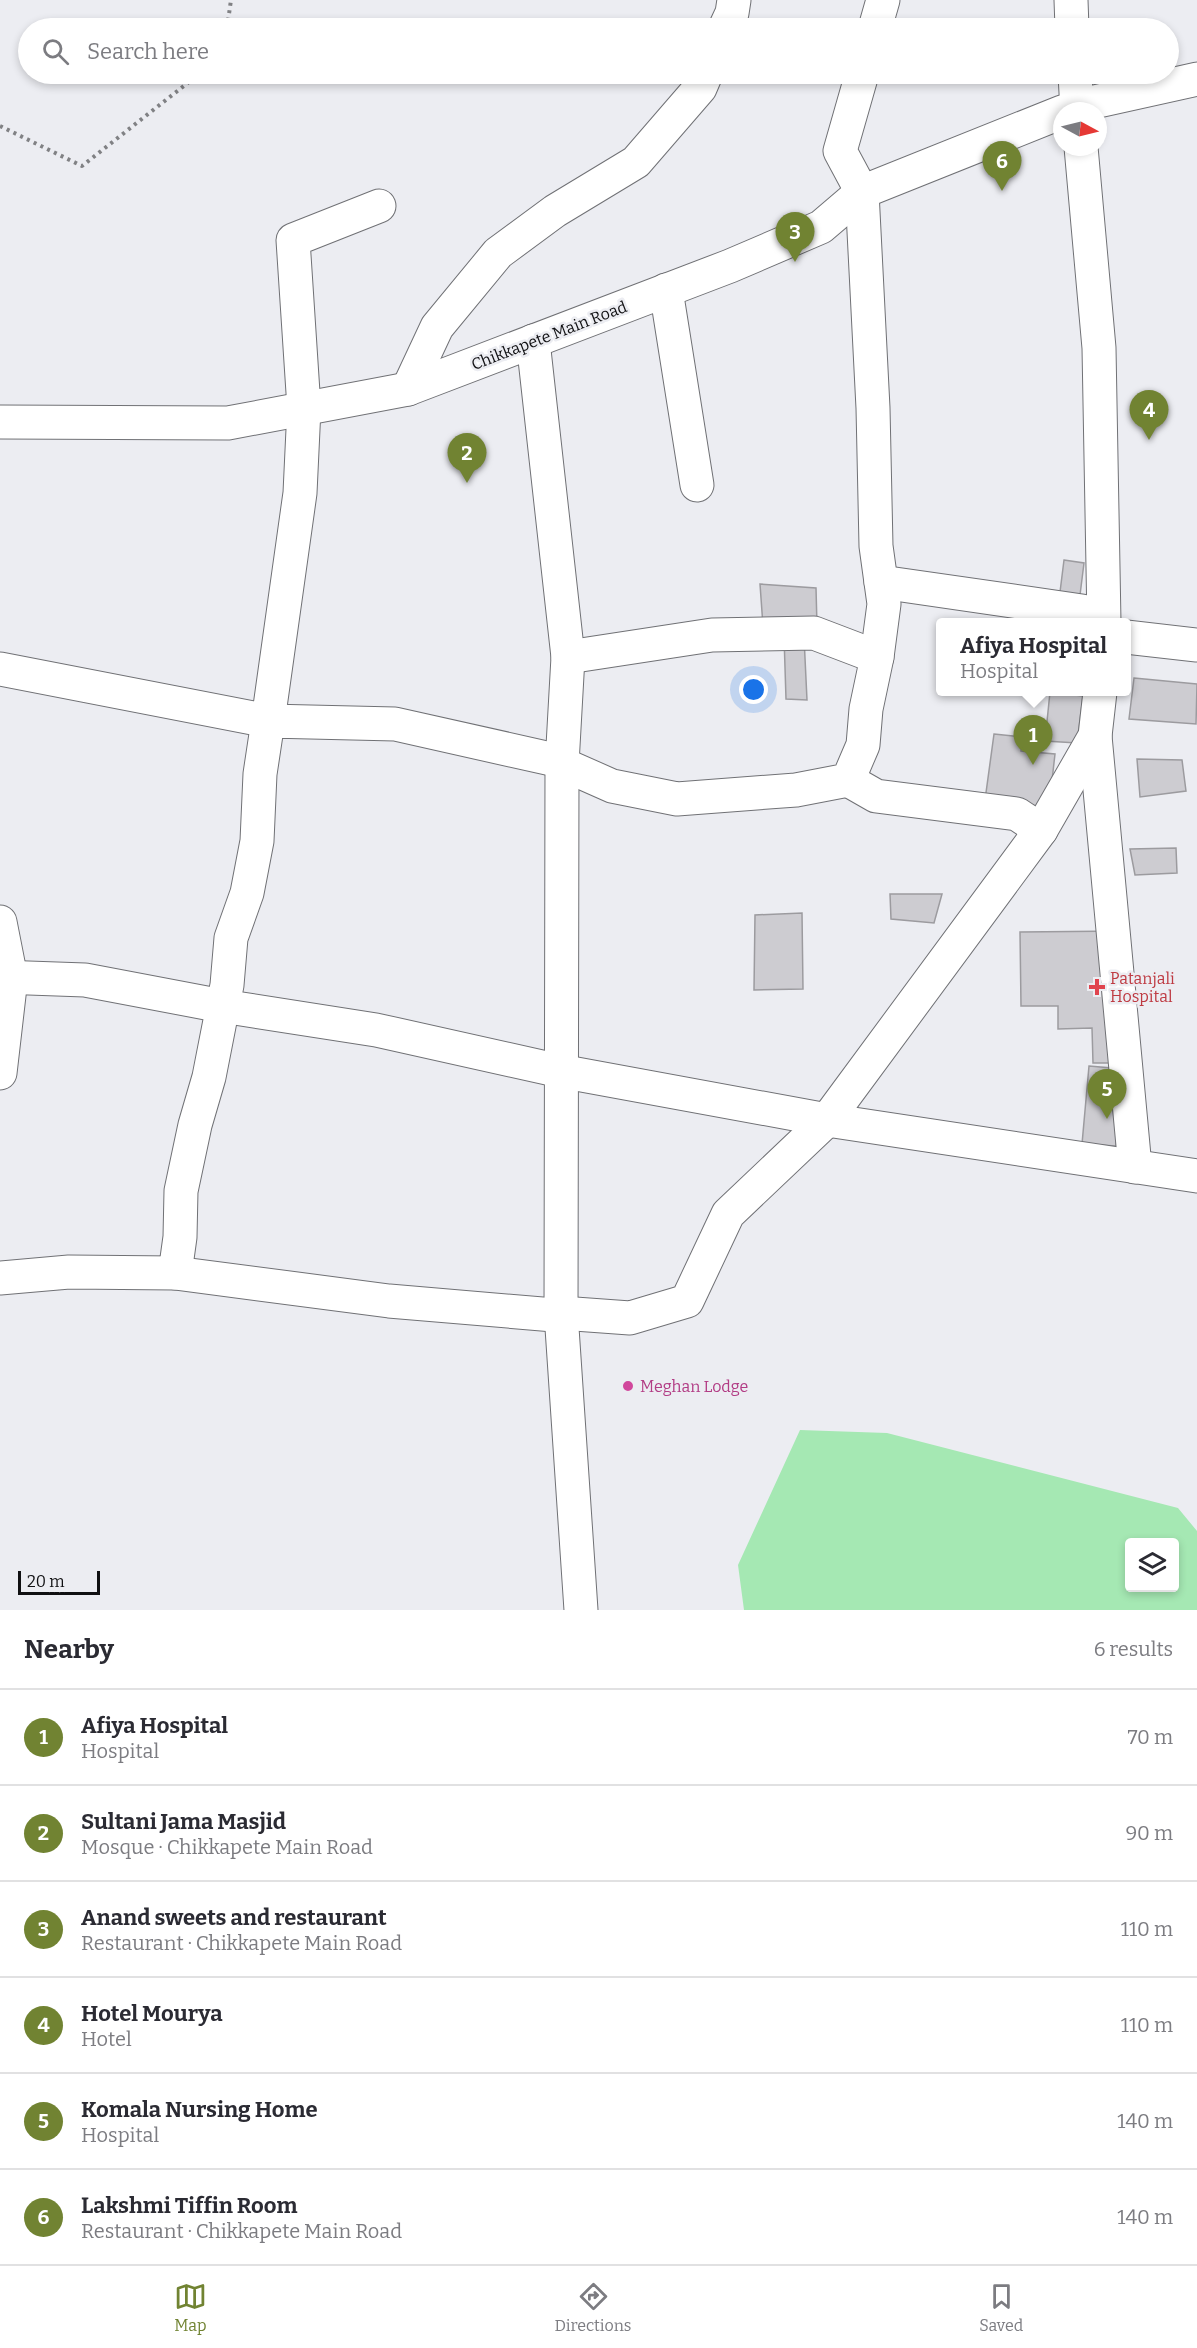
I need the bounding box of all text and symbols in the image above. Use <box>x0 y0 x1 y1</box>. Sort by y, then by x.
search box <box>18 18 1179 84</box>
icon: search <box>39 35 72 68</box>
text: Search here <box>87 38 209 65</box>
north arrow <box>1053 102 1107 156</box>
pin: 6 <box>982 142 1022 191</box>
pin: 3 <box>776 212 814 262</box>
street label: Chikkapete Main Road <box>469 297 630 374</box>
pin: 4 <box>1130 390 1168 440</box>
pin: 2 <box>448 434 486 483</box>
popup <box>936 618 1131 696</box>
text: Afiya Hospital <box>960 632 1107 659</box>
text: Hospital <box>960 659 1038 683</box>
your location <box>739 675 768 704</box>
pin: 1 <box>1014 716 1052 765</box>
place label: Patanjali Hospital <box>1110 969 1175 1006</box>
marker: Patanjali Hospital <box>1088 978 1106 996</box>
pin: 5 <box>1088 1070 1126 1119</box>
place label: Meghan Lodge <box>640 1377 748 1396</box>
marker: Meghan Lodge <box>621 1379 635 1393</box>
map controls <box>1125 1538 1179 1592</box>
button: layers <box>1125 1538 1179 1592</box>
scale bar <box>18 1568 100 1596</box>
text: 20 m <box>27 1572 64 1591</box>
text: Nearby <box>24 1634 114 1665</box>
text: 6 results <box>1094 1637 1173 1661</box>
text: Afiya Hospital <box>81 1712 228 1739</box>
text: 1 <box>39 1725 48 1749</box>
text: 70 m <box>1127 1725 1173 1749</box>
text: Hospital <box>81 1739 159 1763</box>
text: Sultani Jama Masjid <box>81 1808 286 1835</box>
text: 2 <box>38 1821 49 1845</box>
text: 90 m <box>1125 1821 1173 1845</box>
text: Mosque · Chikkapete Main Road <box>81 1835 373 1859</box>
text: Anand sweets and restaurant <box>81 1904 387 1931</box>
text: 3 <box>38 1917 49 1941</box>
text: 110 m <box>1121 1917 1173 1941</box>
text: Restaurant · Chikkapete Main Road <box>81 1931 402 1955</box>
text: Hotel Mourya <box>81 2000 222 2027</box>
text: 4 <box>37 2013 50 2037</box>
text: 110 m <box>1121 2013 1173 2037</box>
text: Hotel <box>81 2027 132 2051</box>
text: Komala Nursing Home <box>81 2096 318 2123</box>
text: 5 <box>38 2109 49 2133</box>
text: 140 m <box>1117 2109 1173 2133</box>
text: Hospital <box>81 2123 159 2147</box>
text: Lakshmi Tiffin Room <box>81 2192 297 2219</box>
text: 6 <box>38 2205 49 2229</box>
text: 140 m <box>1117 2205 1173 2229</box>
text: Restaurant · Chikkapete Main Road <box>81 2219 402 2243</box>
tab: Map <box>174 2280 207 2335</box>
tab: Directions <box>555 2280 632 2335</box>
tab: Saved <box>979 2280 1023 2335</box>

